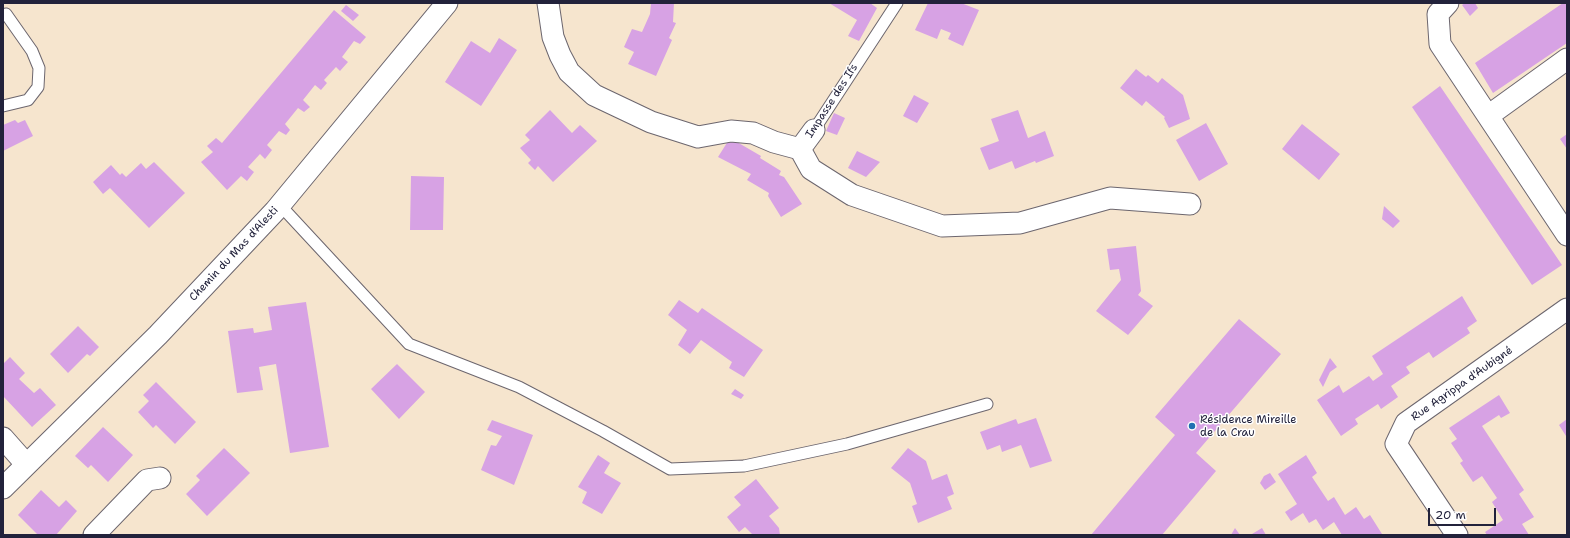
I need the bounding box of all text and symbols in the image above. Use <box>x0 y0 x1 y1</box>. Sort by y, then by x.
street label: Impasse des Ifs <box>803 61 861 141</box>
street label: Chemin du Mas d'Alesti <box>187 204 281 304</box>
street label: Rue Agrippa d'Aubigné <box>1409 344 1515 424</box>
place label: Résidence Mireille de la Crau <box>1200 413 1296 439</box>
marker: Résidence Mireille de la Crau <box>1187 421 1197 431</box>
scale bar <box>1430 500 1498 526</box>
text: 20 m <box>1435 507 1466 523</box>

